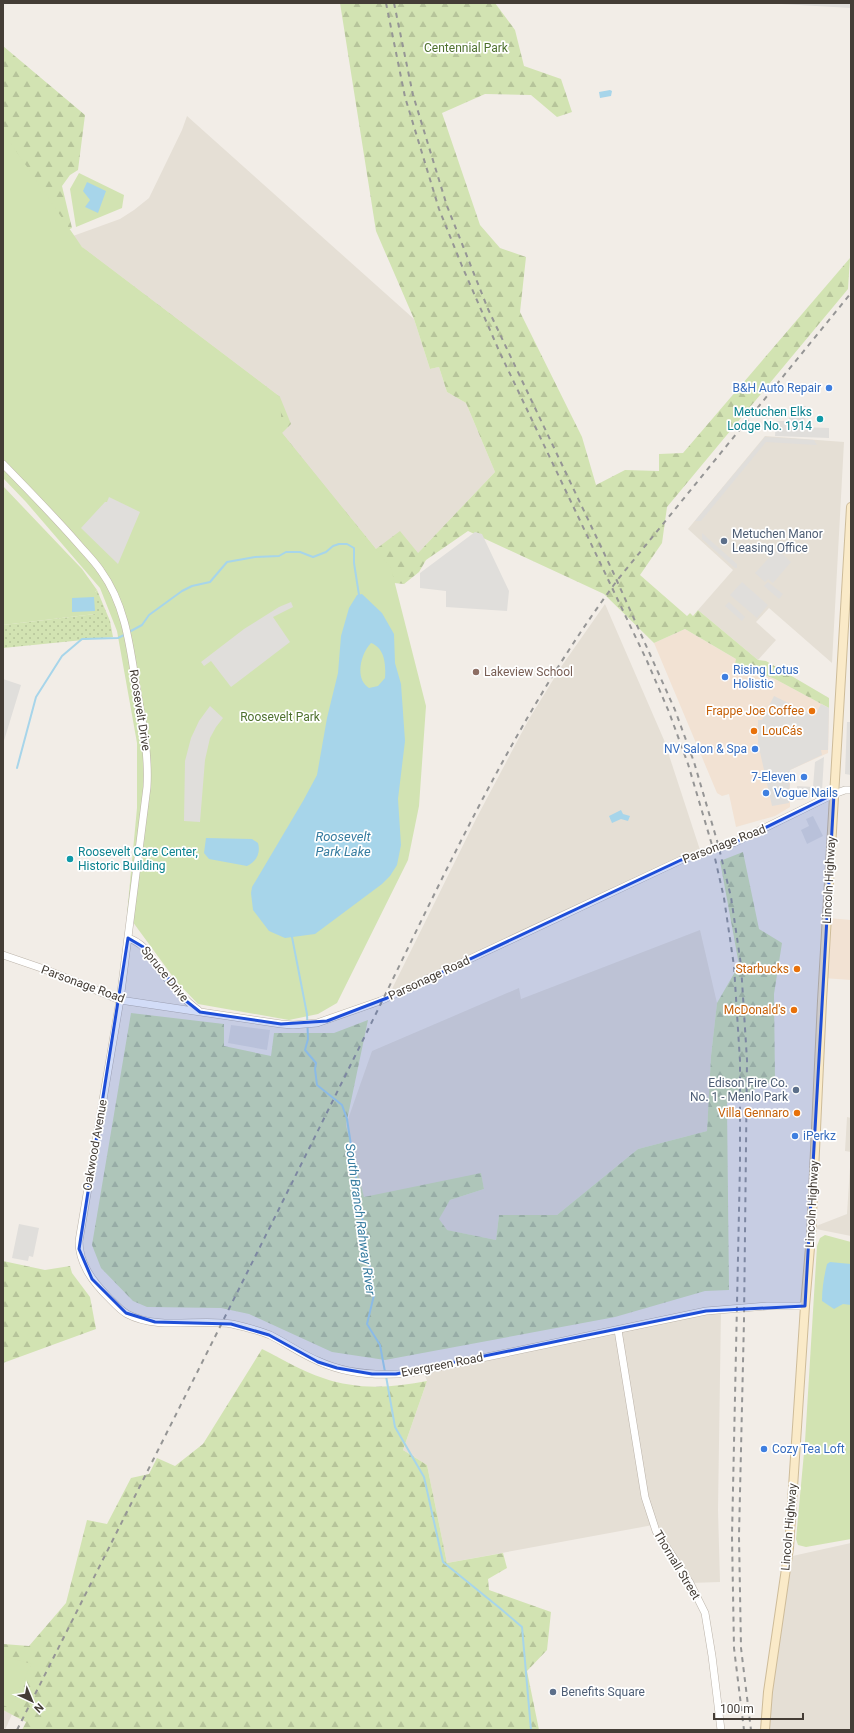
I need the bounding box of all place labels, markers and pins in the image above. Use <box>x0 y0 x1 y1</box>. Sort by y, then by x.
place label: B&H Auto Repair <box>733 381 821 395</box>
marker: B&H Auto Repair <box>824 383 834 393</box>
place label: Metuchen Elks Lodge No. 1914 <box>727 405 812 433</box>
marker: Metuchen Elks Lodge No. 1914 <box>815 414 825 424</box>
place label: Metuchen Manor Leasing Office <box>732 527 823 555</box>
marker: Metuchen Manor Leasing Office <box>719 536 729 546</box>
place label: Rising Lotus Holistic <box>733 663 799 691</box>
place label: Lakeview School <box>484 665 573 679</box>
marker: Lakeview School <box>471 667 481 677</box>
marker: Rising Lotus Holistic <box>720 672 730 682</box>
place label: Frappe Joe Coffee <box>706 704 804 718</box>
marker: Frappe Joe Coffee <box>807 706 817 716</box>
place label: LouCás <box>762 724 802 738</box>
marker: LouCás <box>749 726 759 736</box>
place label: NV Salon & Spa <box>664 742 747 756</box>
marker: NV Salon & Spa <box>750 744 760 754</box>
place label: 7-Eleven <box>751 770 796 784</box>
marker: 7-Eleven <box>799 772 809 782</box>
place label: Vogue Nails <box>774 786 838 800</box>
marker: Vogue Nails <box>761 788 771 798</box>
place label: Roosevelt Care Center, Historic Building <box>78 845 198 873</box>
marker: Roosevelt Care Center, Historic Building <box>65 854 75 864</box>
place label: Starbucks <box>735 962 789 976</box>
marker: Starbucks <box>792 964 802 974</box>
place label: McDonald's <box>724 1003 786 1017</box>
marker: McDonald's <box>789 1005 799 1015</box>
place label: Edison Fire Co. No. 1 - Menlo Park <box>690 1076 789 1104</box>
marker: Edison Fire Co. No. 1 - Menlo Park <box>791 1085 801 1095</box>
place label: Villa Gennaro <box>718 1106 789 1120</box>
marker: Villa Gennaro <box>792 1108 802 1118</box>
place label: iPerkz <box>803 1129 836 1143</box>
marker: iPerkz <box>790 1131 800 1141</box>
place label: Cozy Tea Loft <box>772 1442 845 1456</box>
marker: Cozy Tea Loft <box>759 1444 769 1454</box>
place label: Benefits Square <box>561 1685 645 1699</box>
marker: Benefits Square <box>548 1687 558 1697</box>

